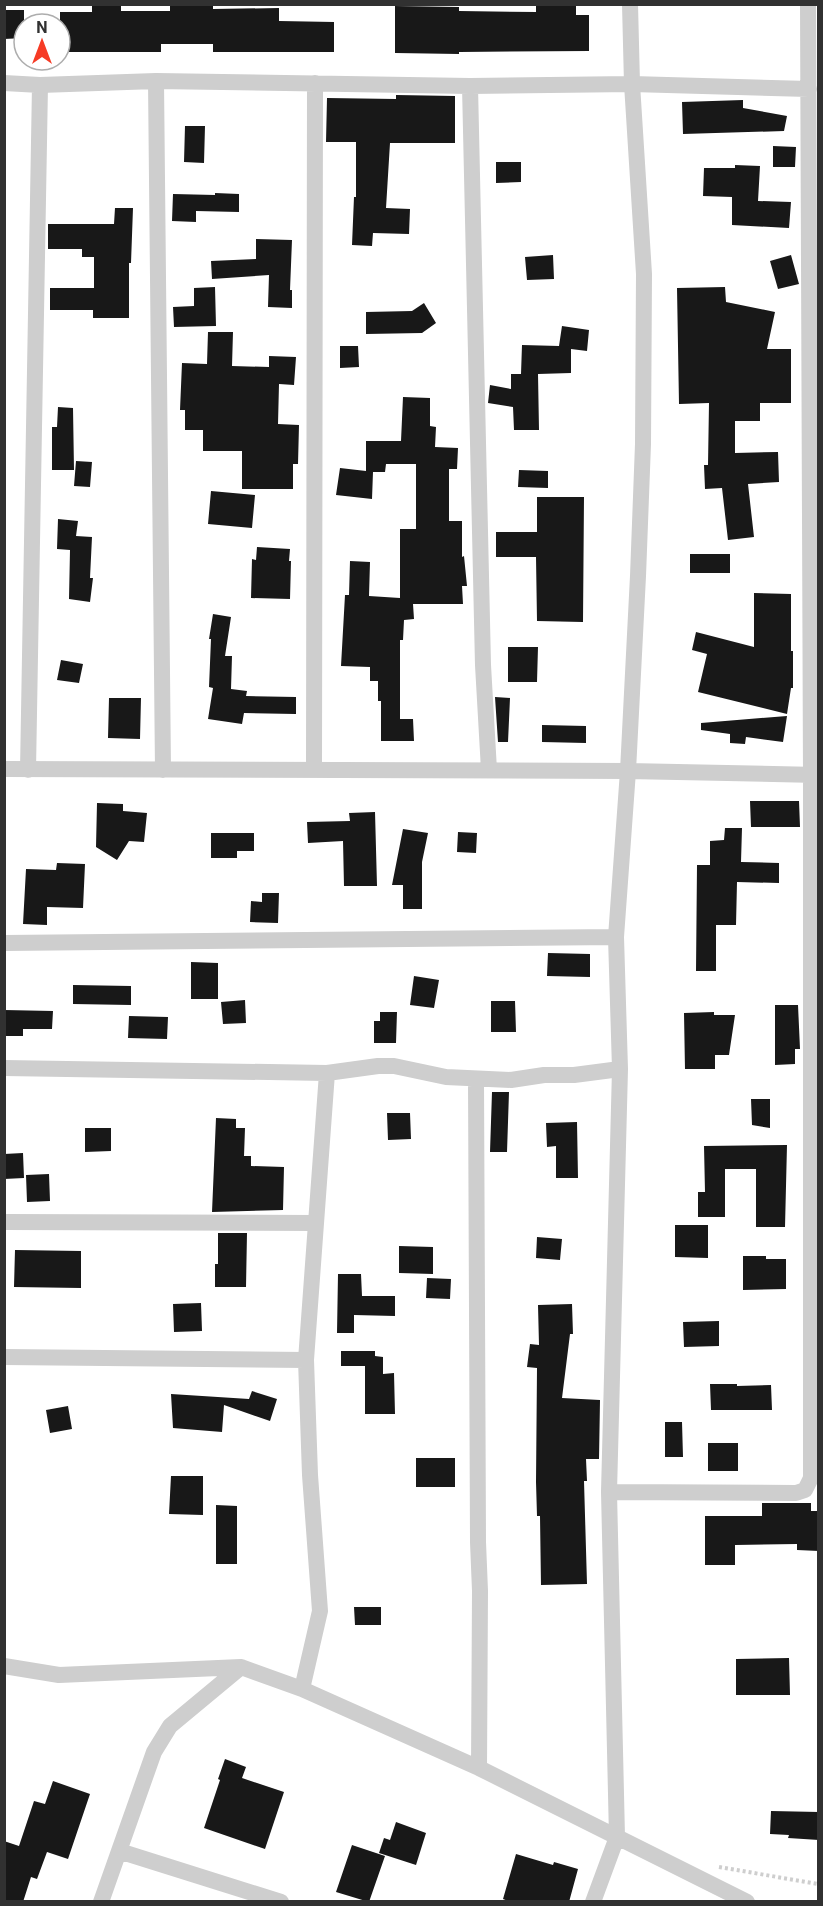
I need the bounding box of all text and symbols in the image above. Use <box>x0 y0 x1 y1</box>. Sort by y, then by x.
north arrow <box>12 12 72 72</box>
text: N <box>36 18 48 37</box>

